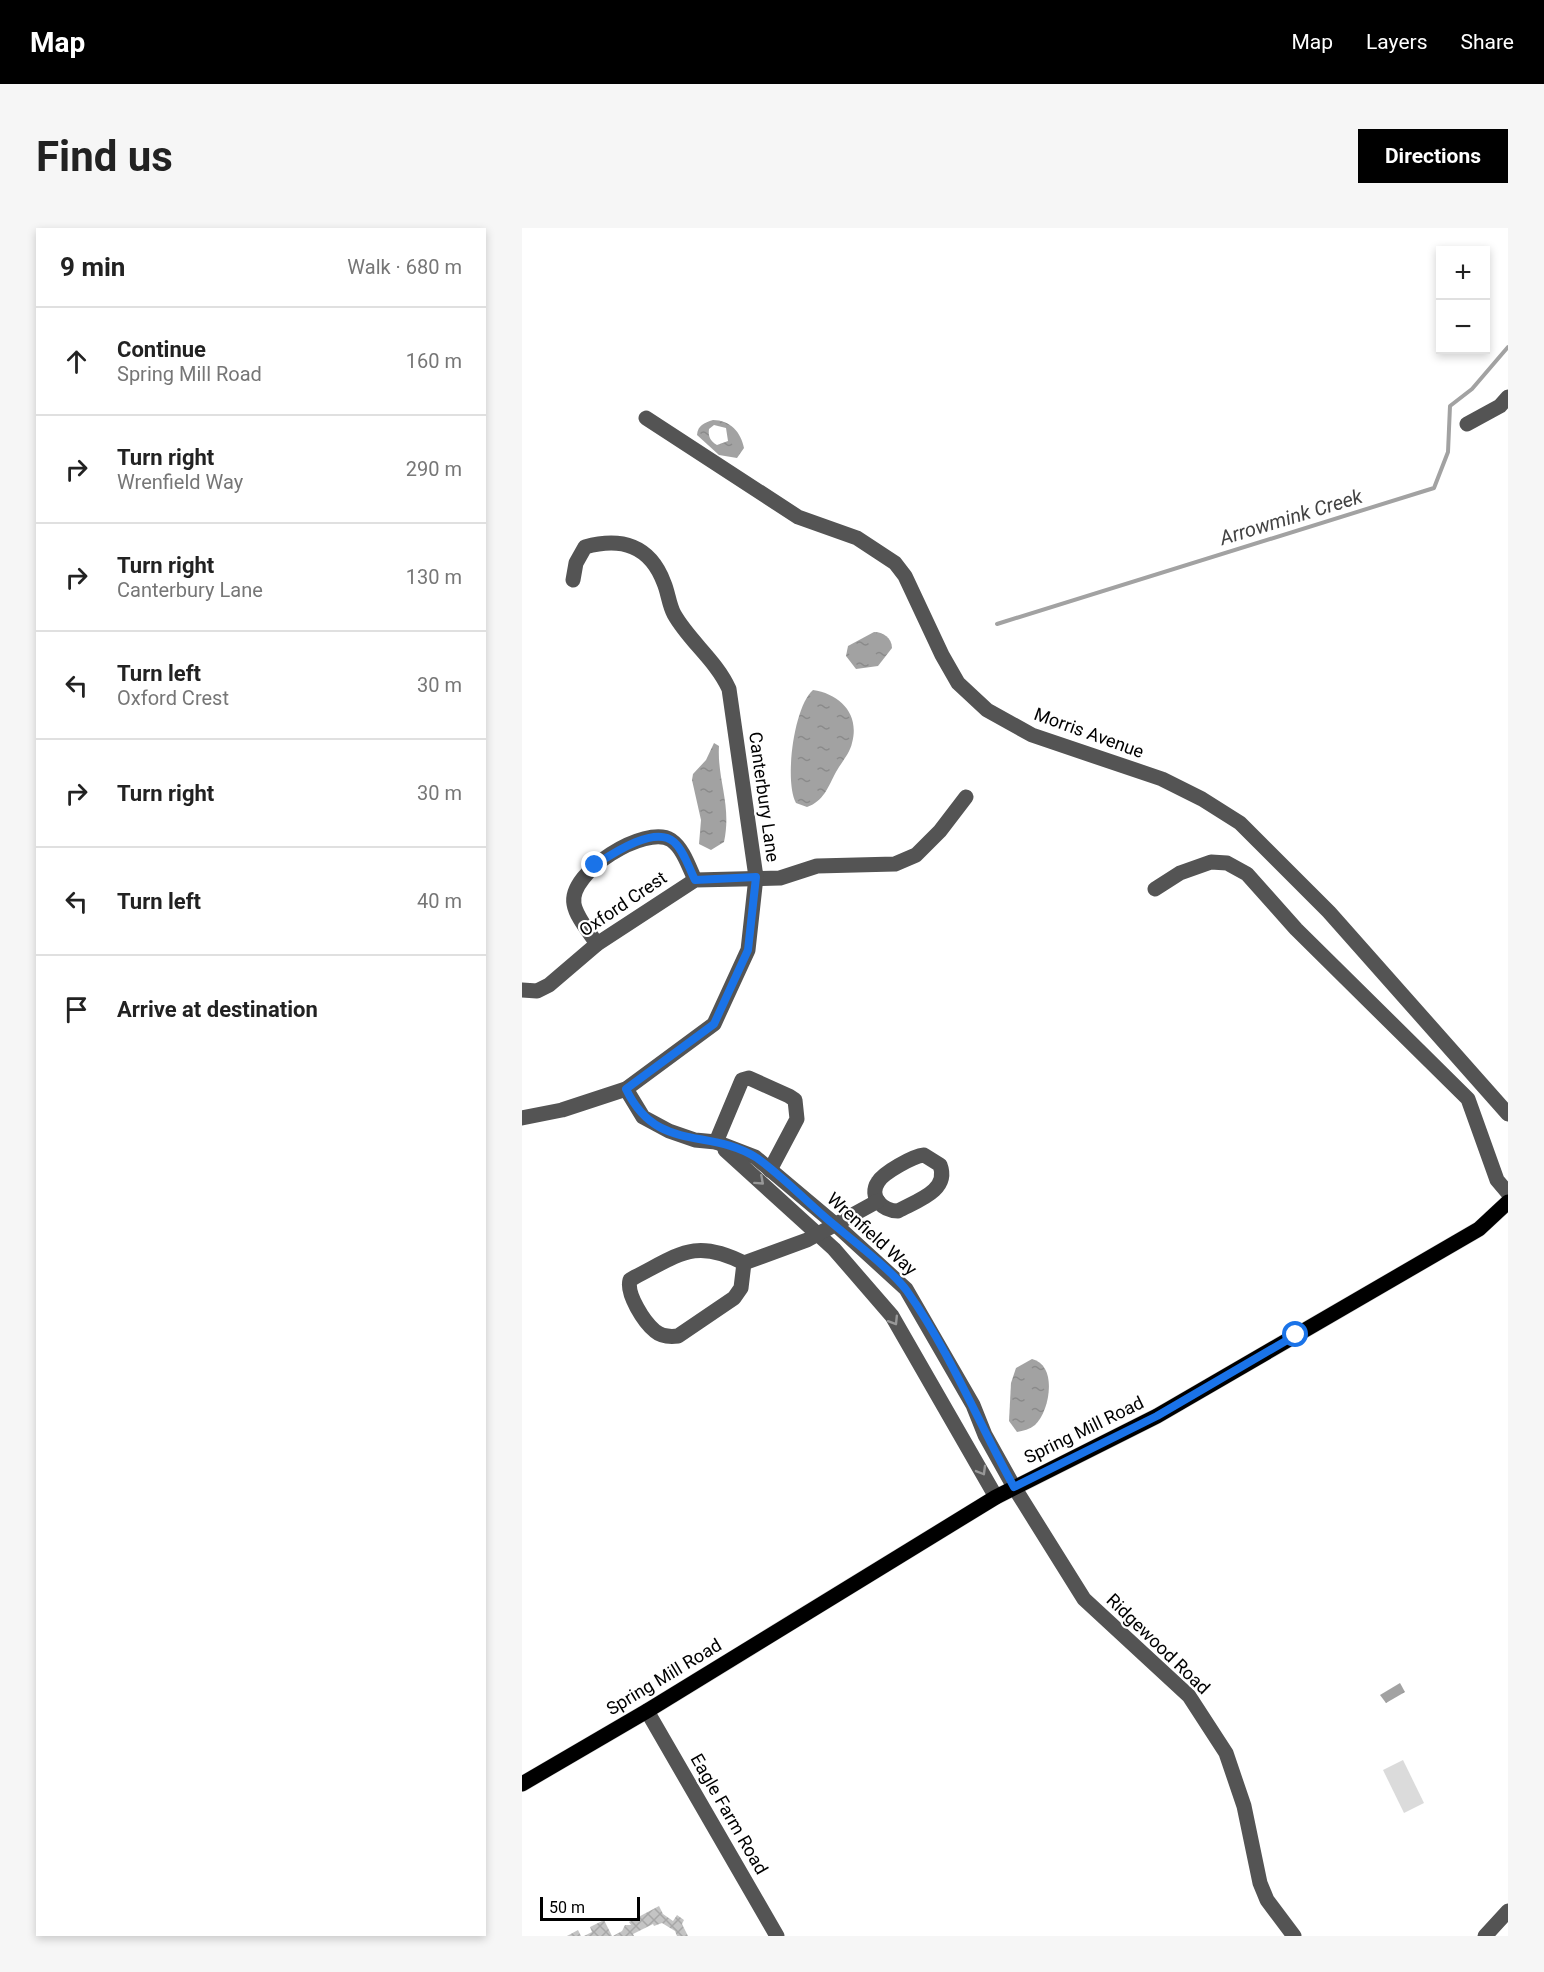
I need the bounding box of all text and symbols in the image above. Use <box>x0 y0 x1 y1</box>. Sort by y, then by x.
text: Map <box>30 26 85 59</box>
text: Map <box>1291 30 1333 54</box>
text: Layers <box>1366 30 1427 54</box>
text: Share <box>1460 30 1514 54</box>
button: Directions <box>1358 129 1508 183</box>
text: Find us <box>36 132 173 181</box>
map controls <box>1436 246 1490 354</box>
button: + <box>1436 246 1490 300</box>
text: 9 min <box>60 252 125 282</box>
text: Walk · 680 m <box>347 255 462 279</box>
button: − <box>1436 300 1490 354</box>
text: Continue <box>117 337 206 362</box>
icon: ahead <box>60 345 93 378</box>
text: 160 m <box>406 349 462 373</box>
text: Spring Mill Road <box>117 362 262 386</box>
text: Turn right <box>117 445 214 470</box>
icon: right <box>60 453 93 486</box>
text: 290 m <box>406 457 462 481</box>
text: Wrenfield Way <box>117 470 243 494</box>
water label: Arrowmink Creek <box>1216 484 1366 550</box>
text: Turn right <box>117 553 214 578</box>
icon: right <box>60 561 93 594</box>
text: 130 m <box>406 565 462 589</box>
text: Canterbury Lane <box>117 578 263 602</box>
text: Turn left <box>117 661 201 686</box>
icon: left <box>60 669 93 702</box>
text: 30 m <box>417 673 462 697</box>
text: Oxford Crest <box>117 686 229 710</box>
street label: Morris Avenue <box>1031 703 1147 762</box>
street label: Canterbury Lane <box>745 730 784 863</box>
icon: right <box>60 777 93 810</box>
text: Turn right <box>117 781 214 806</box>
text: 30 m <box>417 781 462 805</box>
route end <box>581 851 607 877</box>
street label: Oxford Crest <box>575 867 670 940</box>
icon: left <box>60 885 93 918</box>
text: Turn left <box>117 889 201 914</box>
text: 40 m <box>417 889 462 913</box>
icon: arrive <box>60 993 93 1026</box>
text: Arrive at destination <box>117 997 318 1022</box>
one-way arrow <box>753 1174 763 1185</box>
street label: Wrenfield Way <box>823 1188 922 1280</box>
one-way arrow <box>887 1315 899 1325</box>
route start <box>1282 1321 1308 1347</box>
street label: Spring Mill Road <box>1021 1392 1147 1468</box>
one-way arrow <box>974 1465 986 1475</box>
street label: Ridgewood Road <box>1102 1589 1214 1698</box>
street label: Spring Mill Road <box>602 1634 725 1719</box>
street label: Eagle Farm Road <box>686 1750 772 1878</box>
scale bar <box>540 1894 640 1922</box>
text: 50 m <box>549 1898 585 1917</box>

